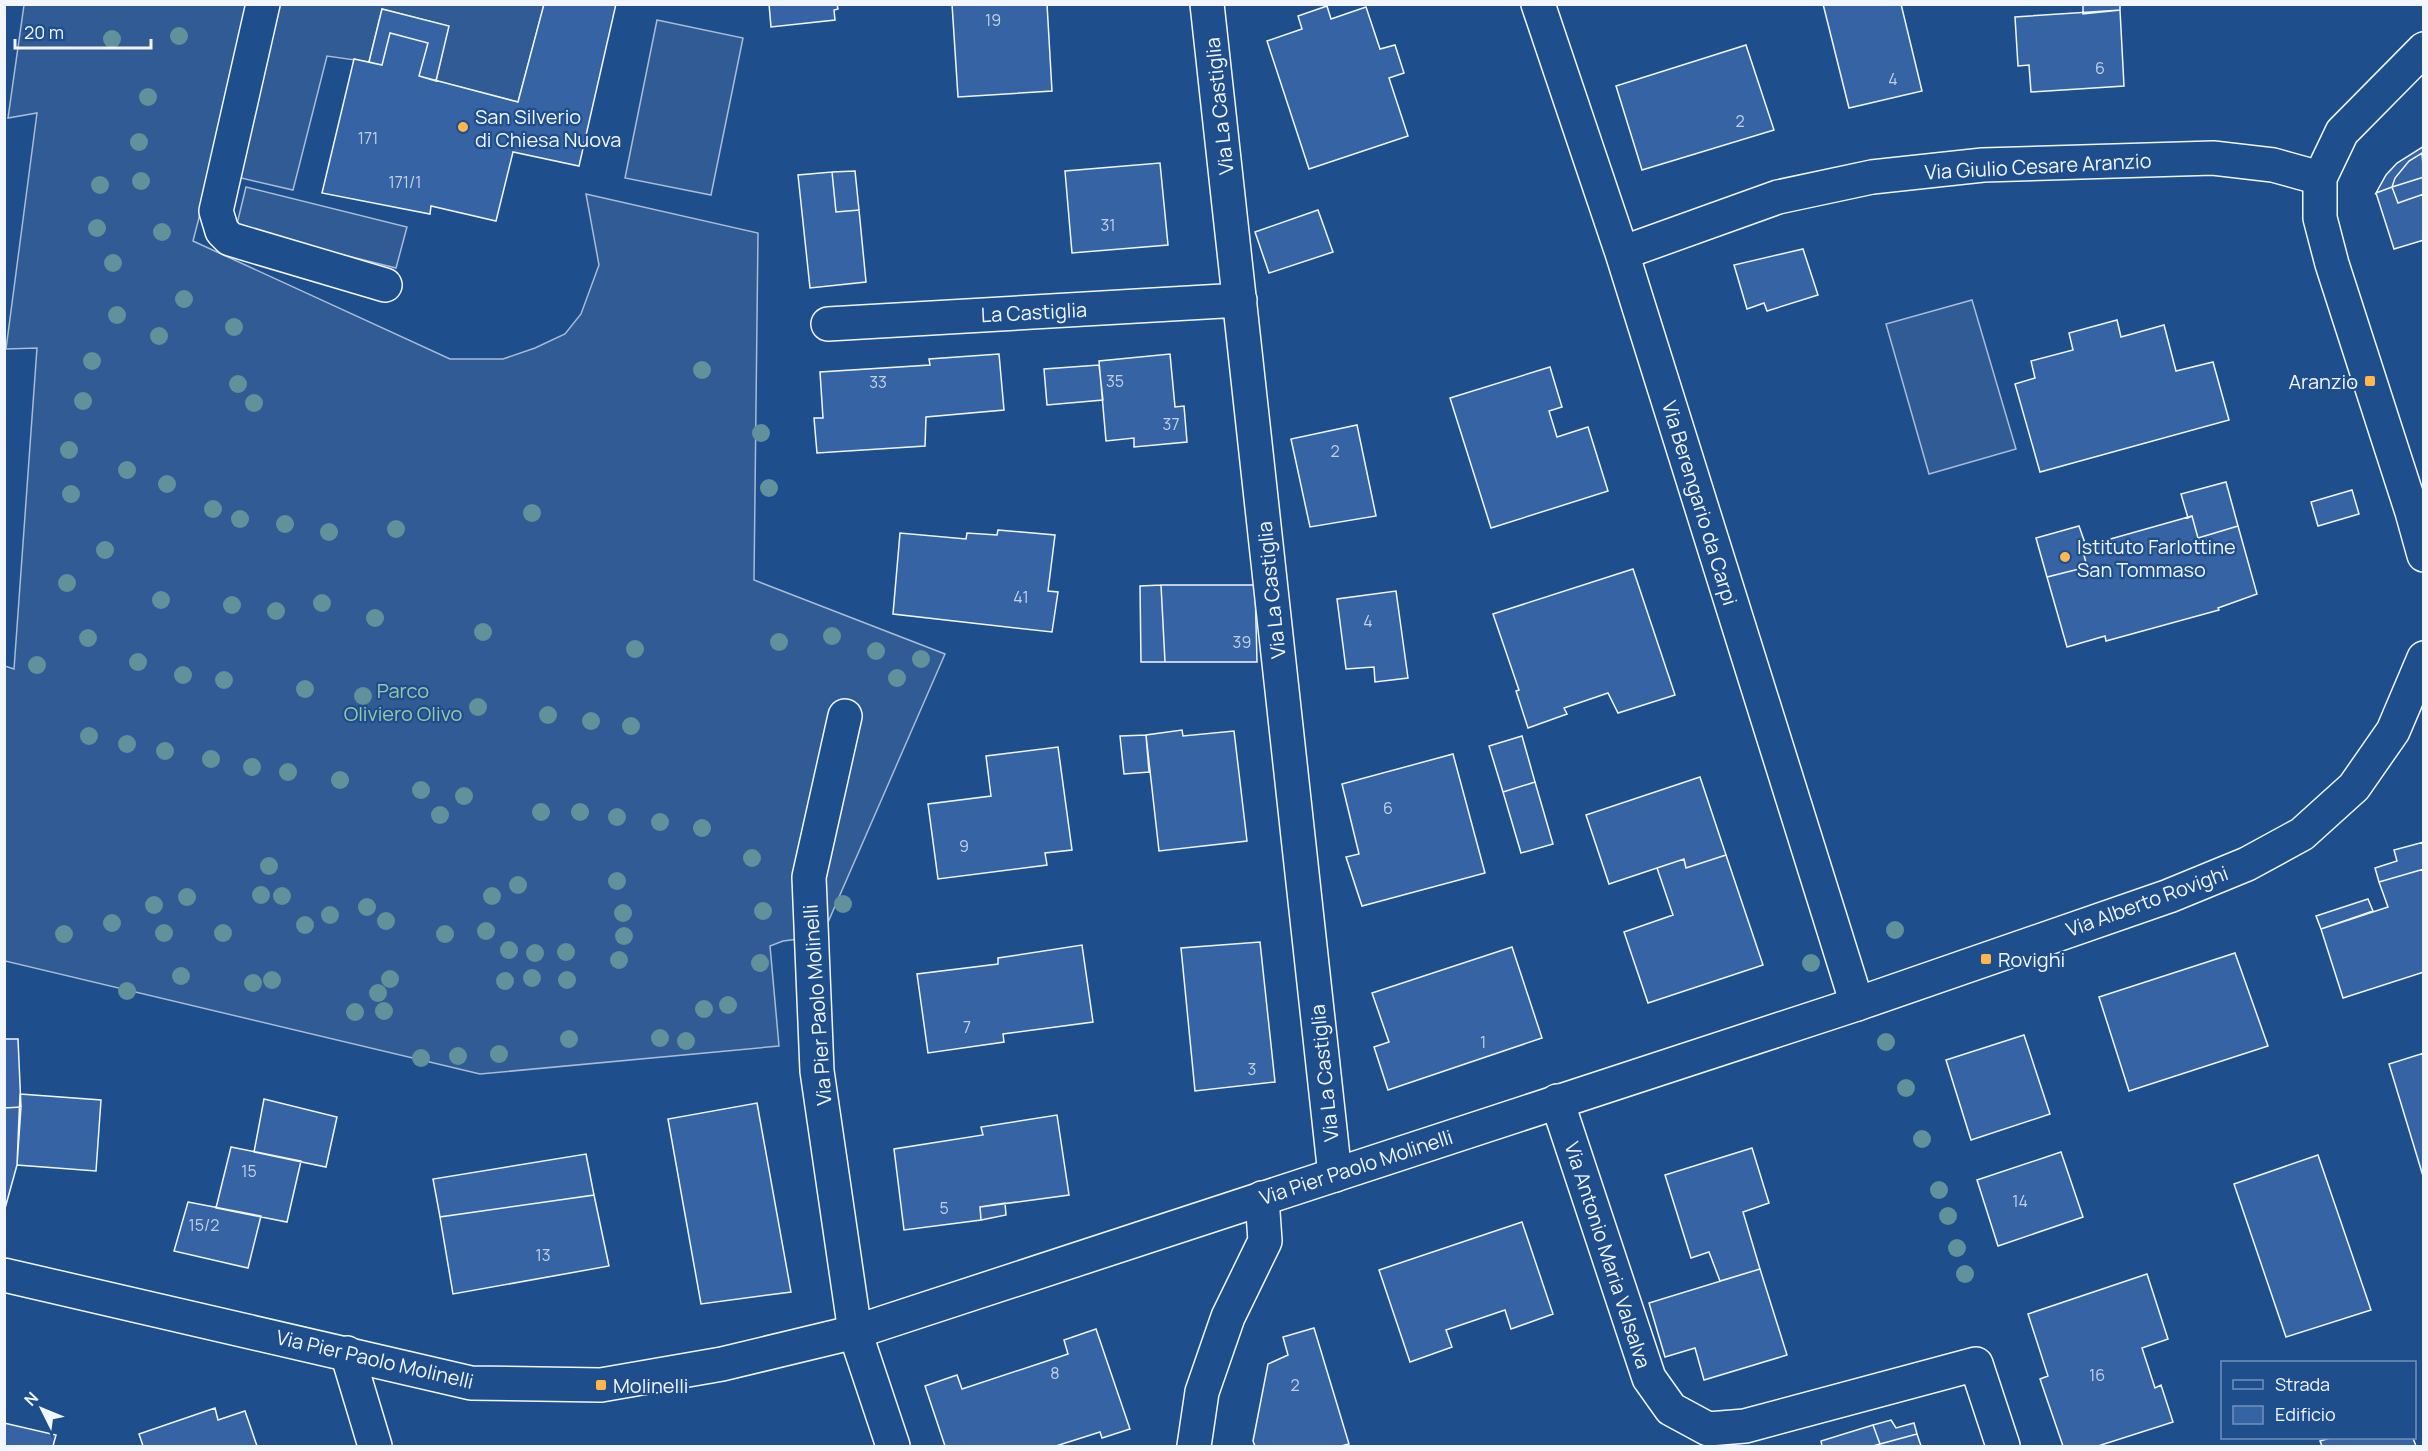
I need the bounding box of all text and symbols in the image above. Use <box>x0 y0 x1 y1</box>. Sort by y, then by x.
house number: 19 <box>985 9 1001 31</box>
scale bar <box>15 12 152 50</box>
text: 20 m <box>24 20 64 44</box>
street label: Via La Castiglia <box>1198 36 1240 176</box>
house number: 6 <box>2095 57 2105 79</box>
house number: 4 <box>1888 68 1898 90</box>
place label: San Silverio di Chiesa Nuova <box>475 103 621 153</box>
house number: 2 <box>1735 110 1745 132</box>
marker: San Silverio di Chiesa Nuova <box>456 120 470 134</box>
house number: 171 <box>358 127 378 149</box>
street label: Via Giulio Cesare Aranzio <box>1924 147 2152 185</box>
house number: 171/1 <box>389 171 421 193</box>
house number: 31 <box>1100 214 1116 236</box>
street label: La Castiglia <box>980 296 1088 328</box>
place label: Aranzio <box>2288 368 2358 395</box>
house number: 35 <box>1106 370 1124 392</box>
house number: 33 <box>869 371 887 393</box>
marker: Aranzio <box>2363 374 2377 388</box>
street label: Via Berengario da Carpi <box>1656 397 1744 609</box>
house number: 37 <box>1163 413 1179 435</box>
house number: 2 <box>1330 440 1340 462</box>
street label: Via La Castiglia <box>1250 520 1292 660</box>
place label: Istituto Farlottine San Tommaso <box>2077 533 2236 583</box>
marker: Istituto Farlottine San Tommaso <box>2058 550 2072 564</box>
house number: 41 <box>1013 586 1029 608</box>
house number: 4 <box>1363 610 1373 632</box>
house number: 39 <box>1233 631 1251 653</box>
park label: Parco Oliviero Olivo <box>344 677 462 727</box>
house number: 6 <box>1383 797 1393 819</box>
house number: 9 <box>959 835 969 857</box>
street label: Via Alberto Rovighi <box>2062 859 2232 943</box>
street label: Via Pier Paolo Molinelli <box>796 903 838 1107</box>
place label: Rovighi <box>1998 946 2065 973</box>
marker: Rovighi <box>1979 952 1993 966</box>
street label: Via La Castiglia <box>1303 1003 1345 1143</box>
house number: 7 <box>963 1016 971 1038</box>
house number: 1 <box>1480 1031 1486 1053</box>
house number: 3 <box>1248 1058 1256 1080</box>
street label: Via Pier Paolo Molinelli <box>1256 1123 1456 1211</box>
street label: Via Antonio Maria Valsalva <box>1559 1138 1657 1372</box>
house number: 15 <box>241 1160 257 1182</box>
house number: 14 <box>2012 1190 2028 1212</box>
house number: 5 <box>939 1197 949 1219</box>
house number: 15/2 <box>189 1214 219 1236</box>
house number: 13 <box>535 1244 551 1266</box>
street label: Via Pier Paolo Molinelli <box>274 1323 476 1395</box>
legend <box>2221 1361 2416 1439</box>
house number: 8 <box>1050 1362 1060 1384</box>
house number: 16 <box>2089 1364 2105 1386</box>
place label: Molinelli <box>613 1372 689 1399</box>
text: Strada <box>2275 1372 2330 1396</box>
house number: 2 <box>1290 1374 1300 1396</box>
marker: Molinelli <box>594 1378 608 1392</box>
north arrow <box>12 1379 72 1439</box>
text: N <box>19 1387 43 1410</box>
text: Edificio <box>2275 1402 2336 1426</box>

